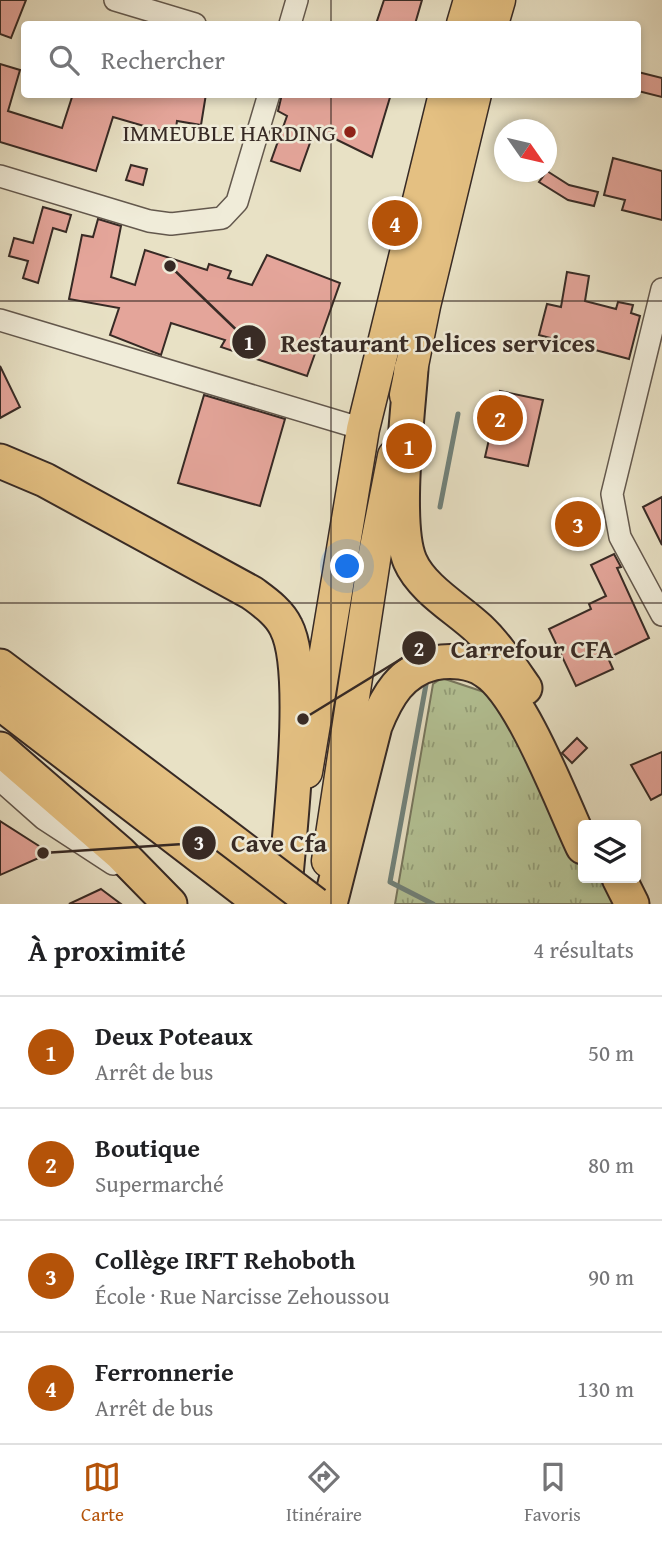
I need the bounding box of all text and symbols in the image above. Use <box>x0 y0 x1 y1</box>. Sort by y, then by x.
search box <box>21 21 641 98</box>
text: Rechercher <box>101 40 225 79</box>
icon: search <box>45 41 83 79</box>
place label: IMMEUBLE HARDING <box>122 115 336 150</box>
north arrow <box>494 119 557 182</box>
marker: IMMEUBLE HARDING <box>342 124 358 140</box>
pin: 4 <box>372 197 418 249</box>
callout: Restaurant Delices services <box>231 319 609 366</box>
text: Restaurant Delices services <box>281 323 595 362</box>
text: 1 <box>244 327 254 358</box>
pin: 2 <box>477 392 523 444</box>
pin: 1 <box>386 420 432 472</box>
pin: 3 <box>555 498 601 550</box>
your location <box>330 549 364 583</box>
callout: Carrefour CFA <box>402 625 627 672</box>
text: Carrefour CFA <box>451 629 614 668</box>
text: 2 <box>414 633 424 664</box>
callout: Cave Cfa <box>182 819 341 866</box>
map controls <box>578 820 641 883</box>
button: layers <box>578 820 641 883</box>
text: Cave Cfa <box>231 823 328 862</box>
text: 3 <box>194 827 204 858</box>
text: À proximité <box>28 928 186 972</box>
text: 4 résultats <box>533 933 634 966</box>
text: Deux Poteaux <box>95 1016 253 1055</box>
text: 1 <box>45 1036 57 1069</box>
text: 50 m <box>588 1036 634 1069</box>
text: Arrêt de bus <box>95 1055 214 1088</box>
text: Boutique <box>95 1128 200 1167</box>
text: 2 <box>45 1148 57 1181</box>
text: 80 m <box>588 1148 634 1181</box>
text: Supermarché <box>95 1167 224 1200</box>
text: Collège IRFT Rehoboth <box>95 1240 355 1279</box>
text: 3 <box>45 1260 57 1293</box>
text: 90 m <box>588 1260 634 1293</box>
text: École · Rue Narcisse Zehoussou <box>95 1279 390 1312</box>
text: Ferronnerie <box>95 1352 234 1391</box>
text: 4 <box>45 1372 57 1405</box>
text: 130 m <box>577 1372 634 1405</box>
text: Arrêt de bus <box>95 1391 214 1424</box>
tab: Carte <box>81 1458 124 1528</box>
tab: Itinéraire <box>286 1458 362 1528</box>
tab: Favoris <box>524 1458 581 1528</box>

